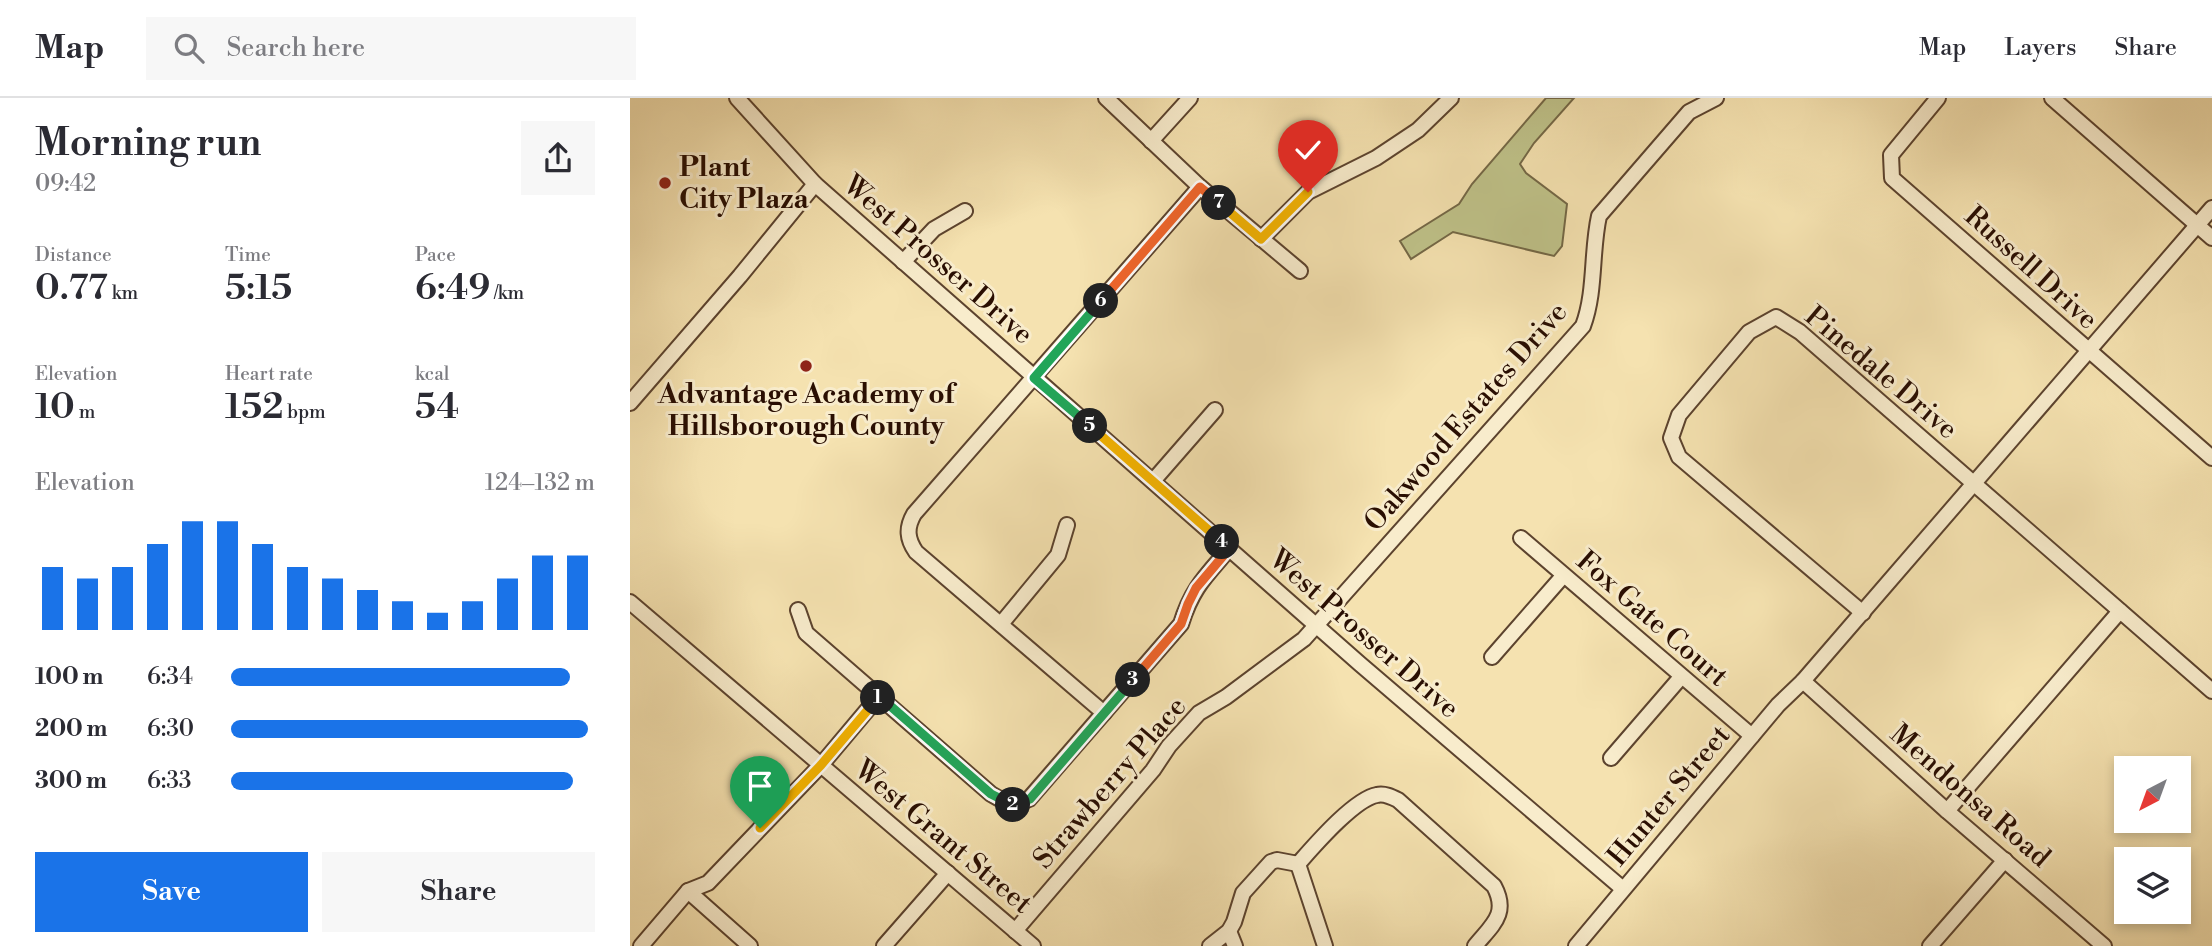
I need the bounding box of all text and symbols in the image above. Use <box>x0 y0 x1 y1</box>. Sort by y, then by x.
search box <box>146 17 636 80</box>
text: Map <box>35 28 104 69</box>
icon: search <box>170 29 208 67</box>
text: Search here <box>226 32 365 64</box>
text: Map <box>1919 33 1966 63</box>
text: Layers <box>2004 33 2076 63</box>
text: Share <box>2114 33 2177 63</box>
text: Morning run <box>35 120 261 167</box>
pin <box>1278 120 1338 192</box>
button: share <box>521 121 595 195</box>
icon: check <box>1289 131 1327 169</box>
place label: Plant City Plaza <box>679 150 810 217</box>
street label: West Prosser Drive <box>835 167 1040 352</box>
text: 09:42 <box>35 170 96 198</box>
marker: Plant City Plaza <box>657 175 673 191</box>
pin: 7 <box>1202 186 1236 220</box>
text: 7 <box>1213 190 1224 214</box>
street label: Russell Drive <box>1957 199 2105 337</box>
text: Distance <box>35 243 112 267</box>
text: Time <box>225 243 271 267</box>
text: Pace <box>415 243 456 267</box>
text: 0.77 <box>35 267 108 310</box>
text: 5:15 <box>225 267 292 310</box>
text: 6:49 <box>415 267 490 310</box>
text: km <box>108 281 138 305</box>
text: /km <box>490 281 524 305</box>
pin: 6 <box>1084 284 1119 318</box>
text: 6 <box>1095 288 1106 312</box>
street label: Oakwood Estates Drive <box>1357 295 1575 539</box>
street label: Pinedale Drive <box>1797 299 1965 447</box>
marker: Advantage Academy of Hillsborough County <box>798 358 814 374</box>
text: Elevation <box>35 362 117 386</box>
text: Heart rate <box>225 362 313 386</box>
text: kcal <box>415 362 449 386</box>
place label: Advantage Academy of Hillsborough County <box>657 377 958 444</box>
text: 10 <box>35 386 75 429</box>
text: 152 <box>225 386 283 429</box>
text: 54 <box>415 386 459 429</box>
text: m <box>75 400 95 424</box>
text: bpm <box>283 400 326 424</box>
pin: 5 <box>1072 408 1107 444</box>
text: 5 <box>1084 413 1095 437</box>
text: Elevation <box>35 469 135 497</box>
text: 124–132 m <box>485 469 595 497</box>
pin: 4 <box>1204 524 1240 560</box>
text: 4 <box>1215 529 1228 553</box>
street label: West Prosser Drive <box>1261 541 1466 726</box>
street label: Fox Gate Court <box>1569 544 1735 694</box>
pin: 3 <box>1116 662 1150 698</box>
text: 100 m <box>35 663 103 691</box>
text: 6:34 <box>147 663 193 691</box>
text: 3 <box>1127 667 1138 691</box>
pin: 1 <box>860 680 896 716</box>
text: 1 <box>873 685 882 709</box>
street label: Strawberry Place <box>1026 690 1194 876</box>
text: 200 m <box>35 715 107 743</box>
text: 6:30 <box>147 715 194 743</box>
street label: Mendonsa Road <box>1883 717 2057 875</box>
street label: Hunter Street <box>1600 718 1738 873</box>
street label: West Grant Street <box>846 752 1039 922</box>
pin <box>730 756 790 828</box>
north arrow <box>2114 756 2191 833</box>
map controls <box>2114 756 2191 924</box>
text: 300 m <box>35 767 107 795</box>
text: 6:33 <box>147 767 192 795</box>
icon: arrive <box>741 767 779 805</box>
pin: 2 <box>996 788 1030 822</box>
text: 2 <box>1007 792 1018 816</box>
button: layers <box>2114 847 2191 924</box>
button: Save <box>35 852 308 932</box>
button: Share <box>322 852 595 932</box>

